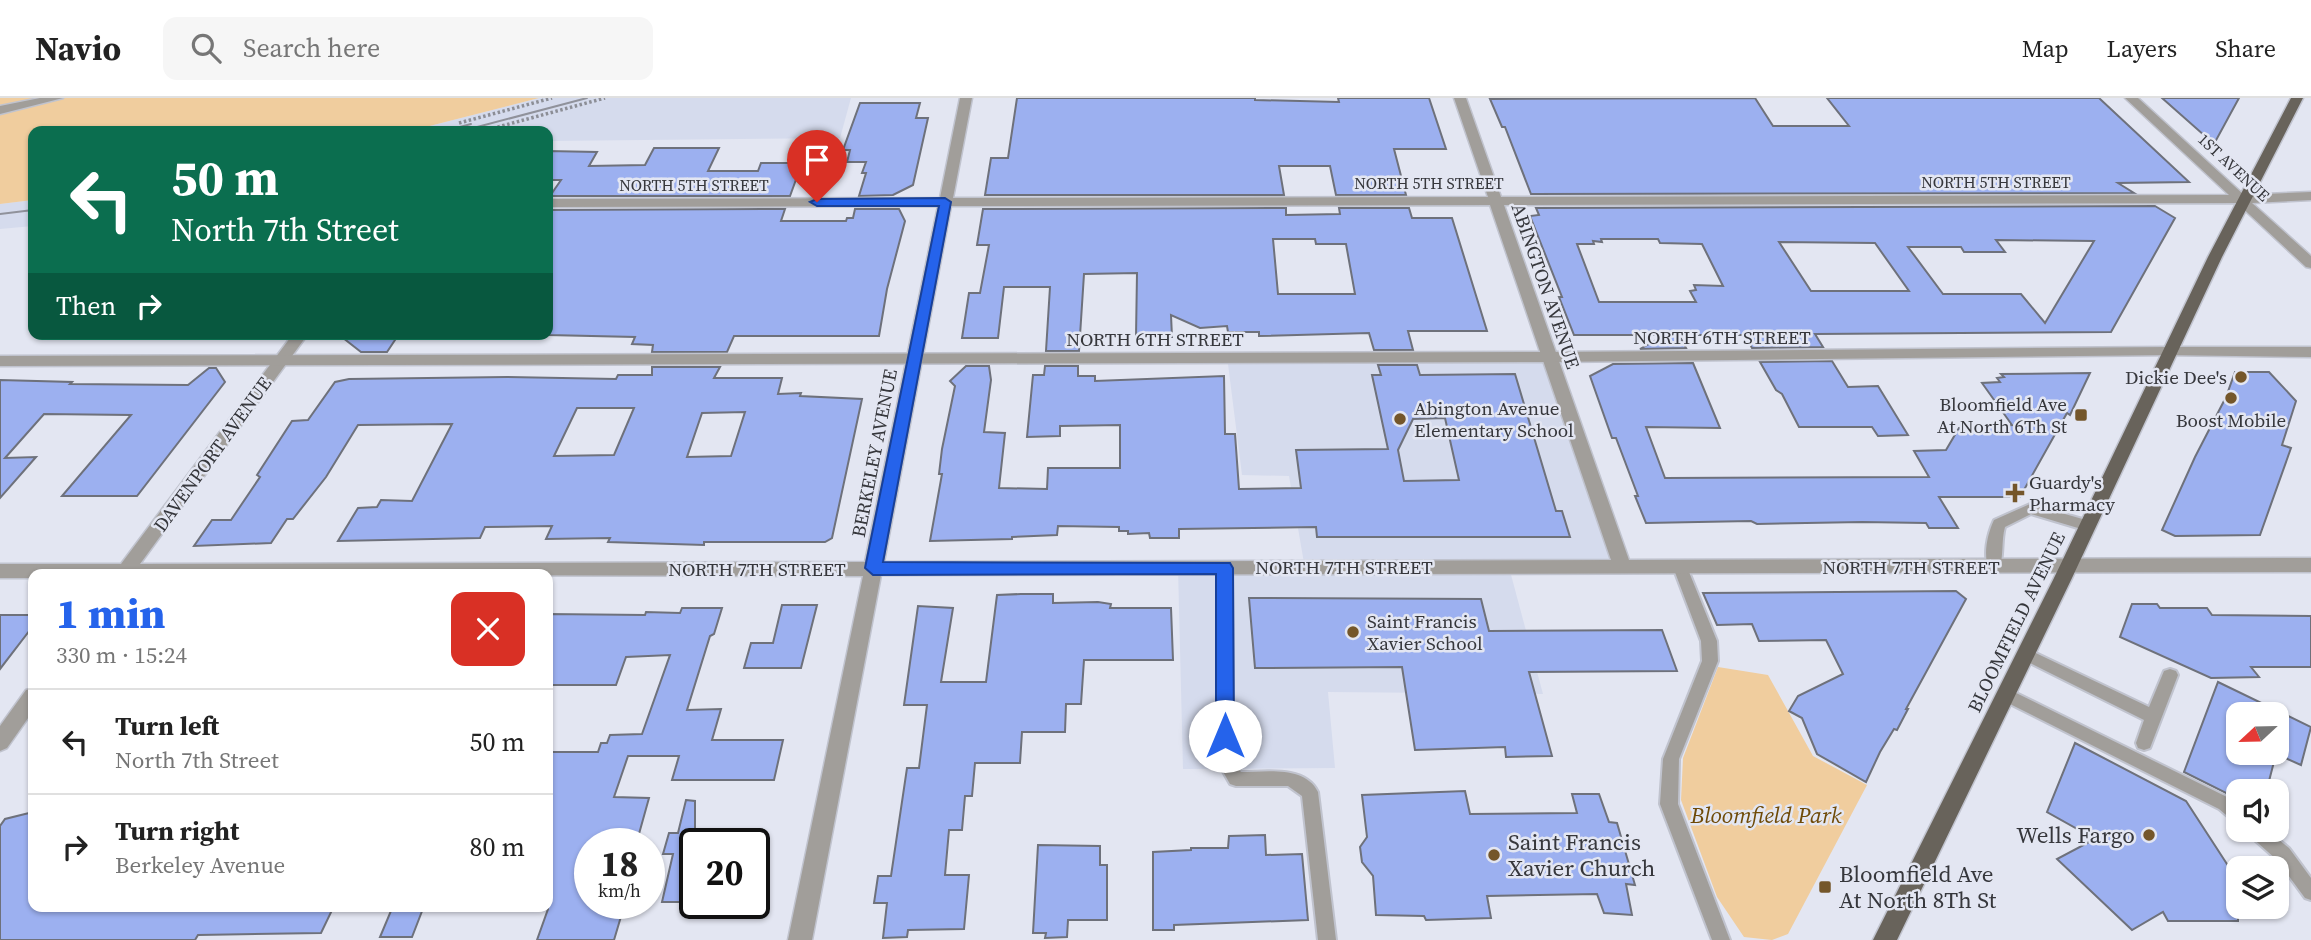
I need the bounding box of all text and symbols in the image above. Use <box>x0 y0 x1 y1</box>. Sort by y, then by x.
search box <box>163 17 653 80</box>
text: Navio <box>35 26 121 71</box>
icon: search <box>187 29 225 67</box>
text: Search here <box>243 30 380 66</box>
text: Map <box>2022 32 2069 65</box>
text: Layers <box>2107 32 2177 65</box>
text: Share <box>2215 32 2276 65</box>
street label: 1ST AVENUE <box>2193 128 2275 206</box>
pin <box>787 130 847 202</box>
icon: arrive <box>798 141 836 179</box>
text: 50 m <box>171 144 279 211</box>
icon: left <box>56 154 147 245</box>
street label: NORTH 5TH STREET <box>1921 171 2071 193</box>
street label: NORTH 5TH STREET <box>1354 172 1504 194</box>
street label: NORTH 5TH STREET <box>619 174 769 196</box>
street label: ABINGTON AVENUE <box>1505 200 1587 372</box>
text: North 7th Street <box>171 208 399 252</box>
icon: right <box>130 287 168 325</box>
text: Then <box>56 288 116 324</box>
street label: NORTH 6TH STREET <box>1633 324 1811 350</box>
street label: NORTH 6TH STREET <box>1066 326 1244 352</box>
place label: Dickie Dee's <box>2125 364 2227 390</box>
street label: BERKELEY AVENUE <box>845 367 903 539</box>
marker: Dickie Dee's <box>2233 369 2249 385</box>
street label: DAVENPORT AVENUE <box>147 371 277 537</box>
marker: Boost Mobile <box>2223 390 2239 406</box>
place label: Bloomfield Ave At North 6Th St <box>1937 391 2068 439</box>
place label: Abington Avenue Elementary School <box>1414 395 1574 443</box>
marker: Bloomfield Ave At North 6Th St <box>2073 407 2089 423</box>
place label: Boost Mobile <box>2176 407 2286 433</box>
marker: Abington Avenue Elementary School <box>1392 411 1408 427</box>
place label: Guardy's Pharmacy <box>2029 469 2115 517</box>
marker: Guardy's Pharmacy <box>2007 485 2023 501</box>
street label: BLOOMFIELD AVENUE <box>1961 527 2071 717</box>
street label: NORTH 7TH STREET <box>1255 554 1433 580</box>
street label: NORTH 7TH STREET <box>1822 554 2000 580</box>
street label: NORTH 7TH STREET <box>668 556 846 582</box>
text: 1 min <box>56 584 166 642</box>
button: close <box>451 592 525 666</box>
place label: Saint Francis Xavier School <box>1367 608 1483 656</box>
marker: Saint Francis Xavier School <box>1345 624 1361 640</box>
text: 330 m · 15:24 <box>56 639 187 671</box>
position arrow <box>1188 699 1262 773</box>
north arrow <box>2226 702 2289 765</box>
map controls <box>2226 702 2289 919</box>
text: Turn left <box>115 708 219 744</box>
icon: left <box>56 723 94 761</box>
text: 50 m <box>470 724 525 760</box>
text: North 7th Street <box>115 744 279 776</box>
button: sound <box>2226 779 2289 842</box>
park label: Bloomfield Park <box>1689 799 1842 831</box>
text: Turn right <box>115 813 239 849</box>
place label: Wells Fargo <box>2016 819 2135 851</box>
place label: Saint Francis Xavier Church <box>1508 826 1656 884</box>
marker: Wells Fargo <box>2141 827 2157 843</box>
icon: right <box>56 828 94 866</box>
speed limit sign: 20 <box>679 828 770 919</box>
text: 80 m <box>470 829 525 865</box>
text: 18 <box>601 840 638 888</box>
marker: Saint Francis Xavier Church <box>1486 847 1502 863</box>
text: Berkeley Avenue <box>115 849 285 881</box>
button: layers <box>2226 856 2289 919</box>
place label: Bloomfield Ave At North 8Th St <box>1839 858 1997 916</box>
text: km/h <box>598 878 641 903</box>
marker: Bloomfield Ave At North 8Th St <box>1817 879 1833 895</box>

